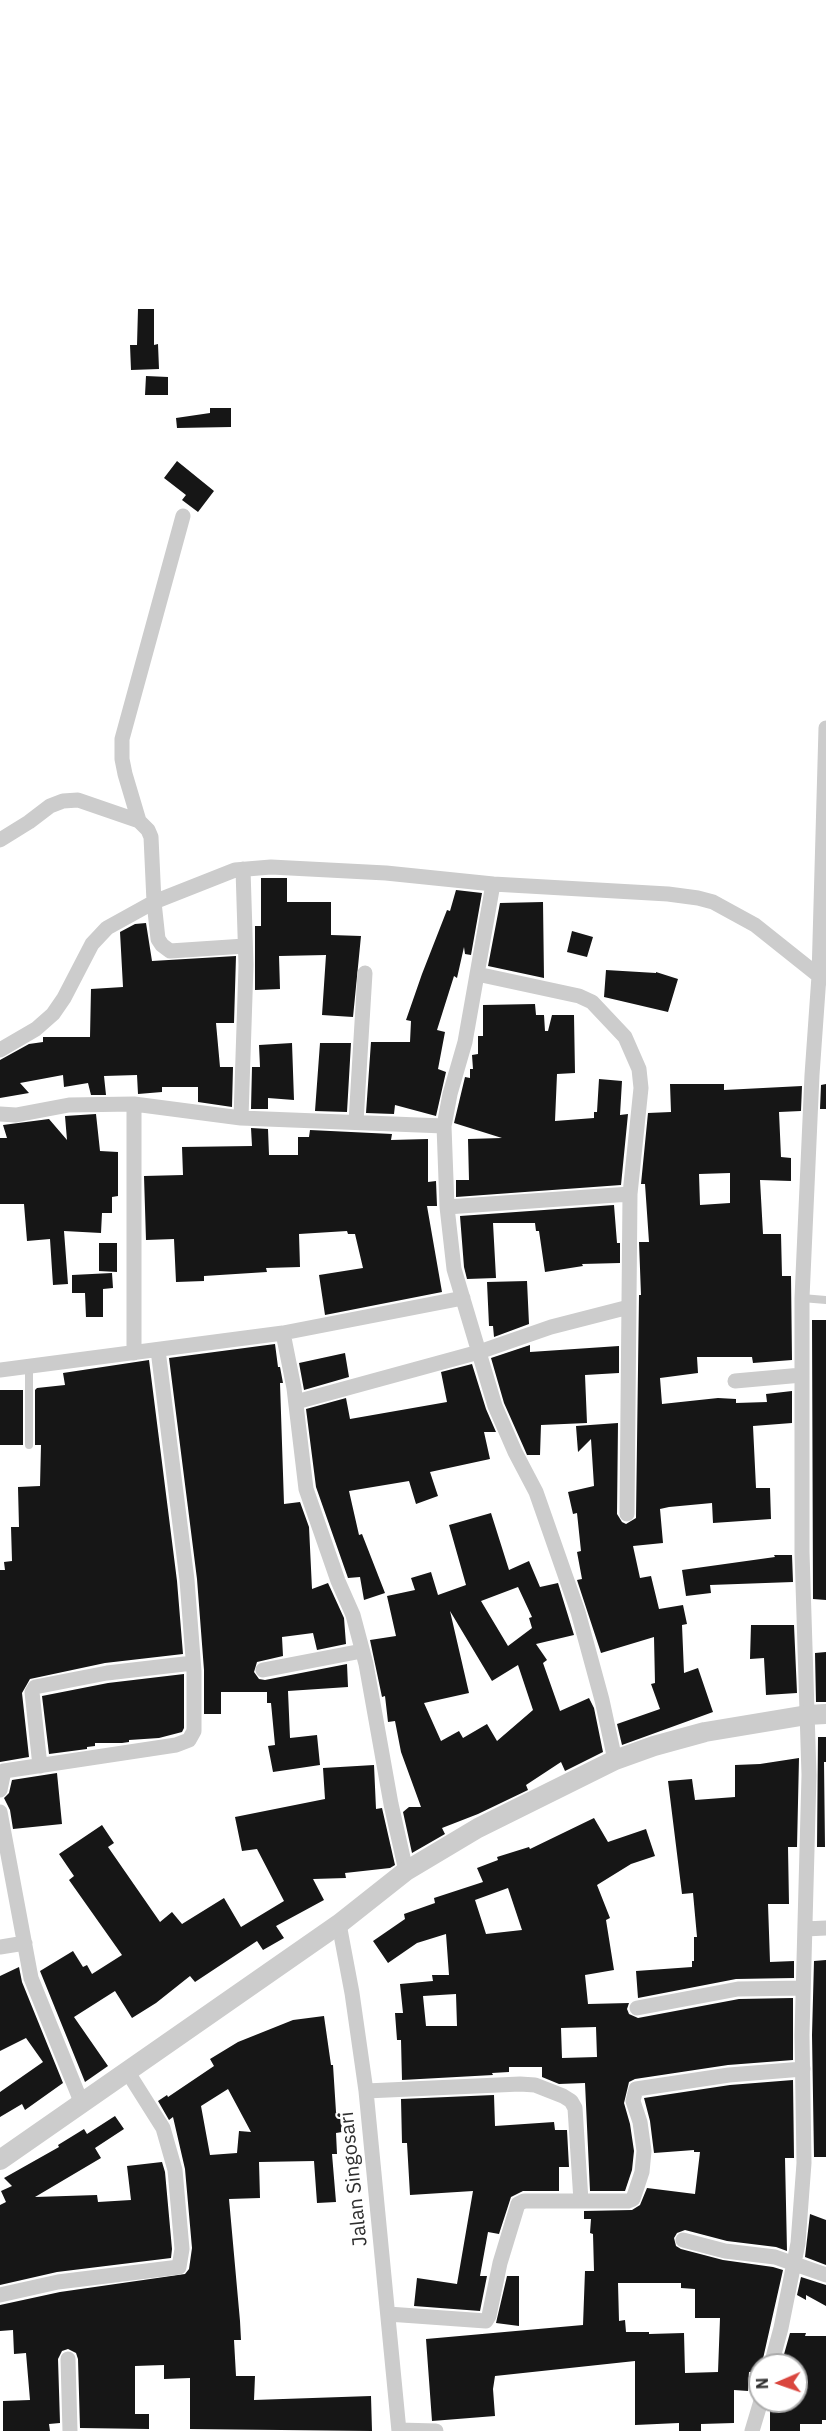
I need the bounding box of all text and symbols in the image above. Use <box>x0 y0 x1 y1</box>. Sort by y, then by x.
street label: Jalan Singosari <box>335 2110 373 2248</box>
north arrow <box>748 2353 808 2413</box>
text: N <box>752 2377 772 2390</box>

